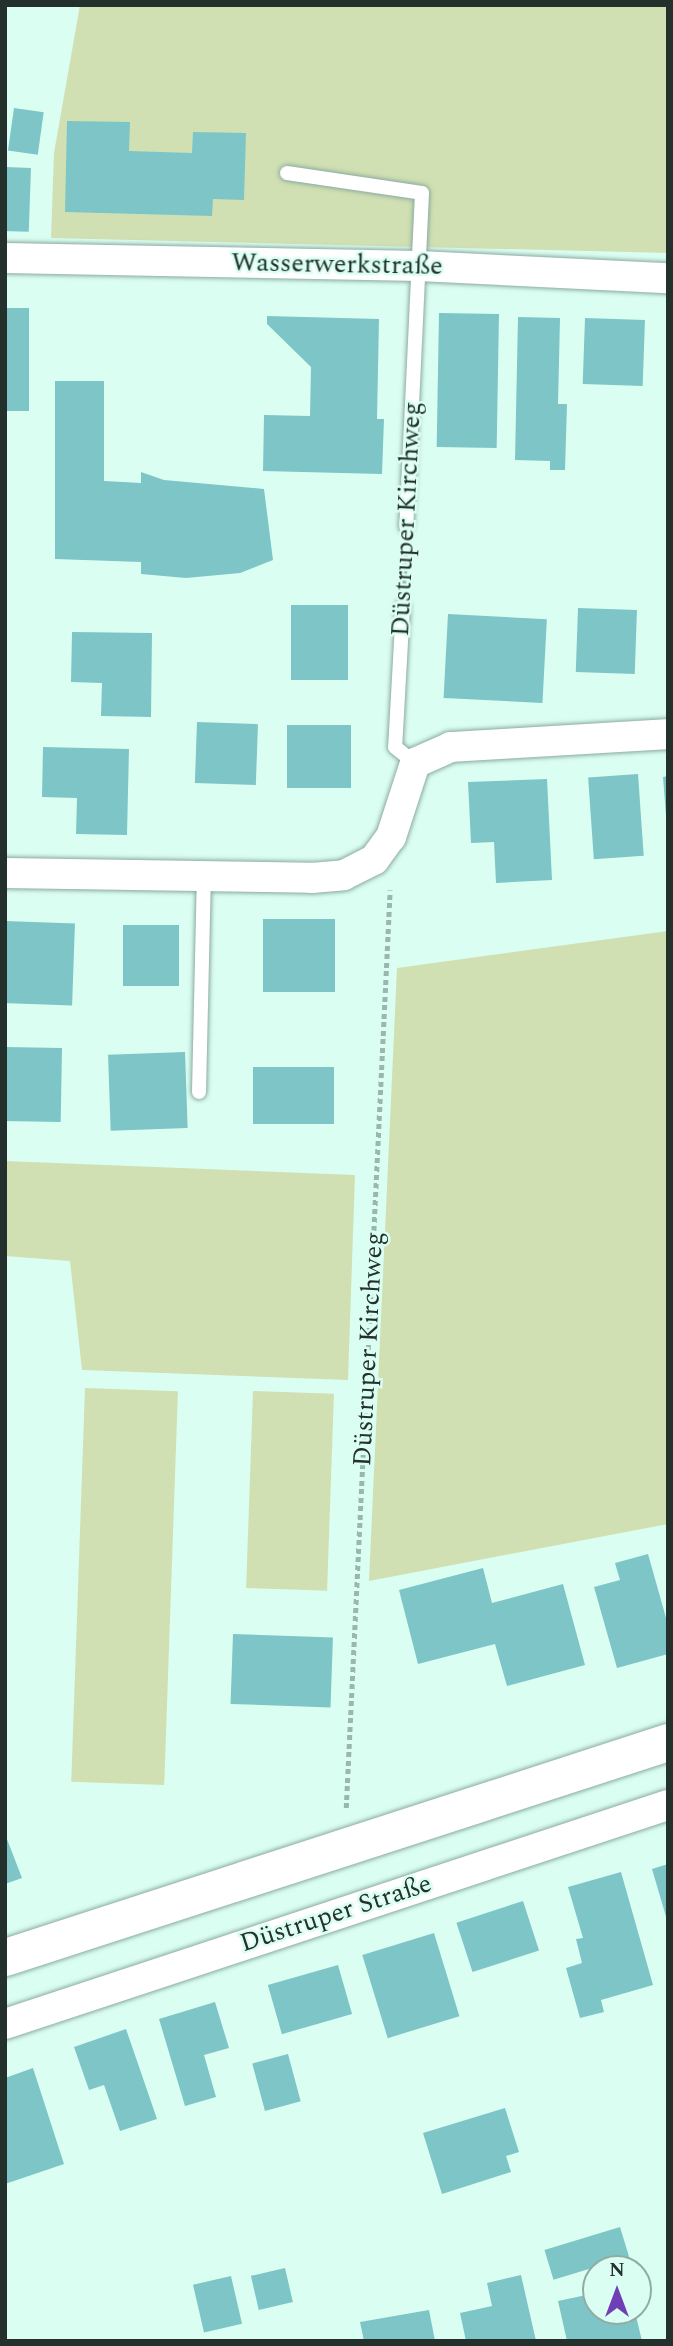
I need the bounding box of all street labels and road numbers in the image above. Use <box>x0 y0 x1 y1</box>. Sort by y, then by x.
street label: Wasserwerkstraße <box>231 248 443 282</box>
street label: Düstruper Kirchweg <box>385 401 429 637</box>
street label: Düstruper Kirchweg <box>347 1231 391 1467</box>
street label: Düstruper Straße <box>236 1868 436 1960</box>

